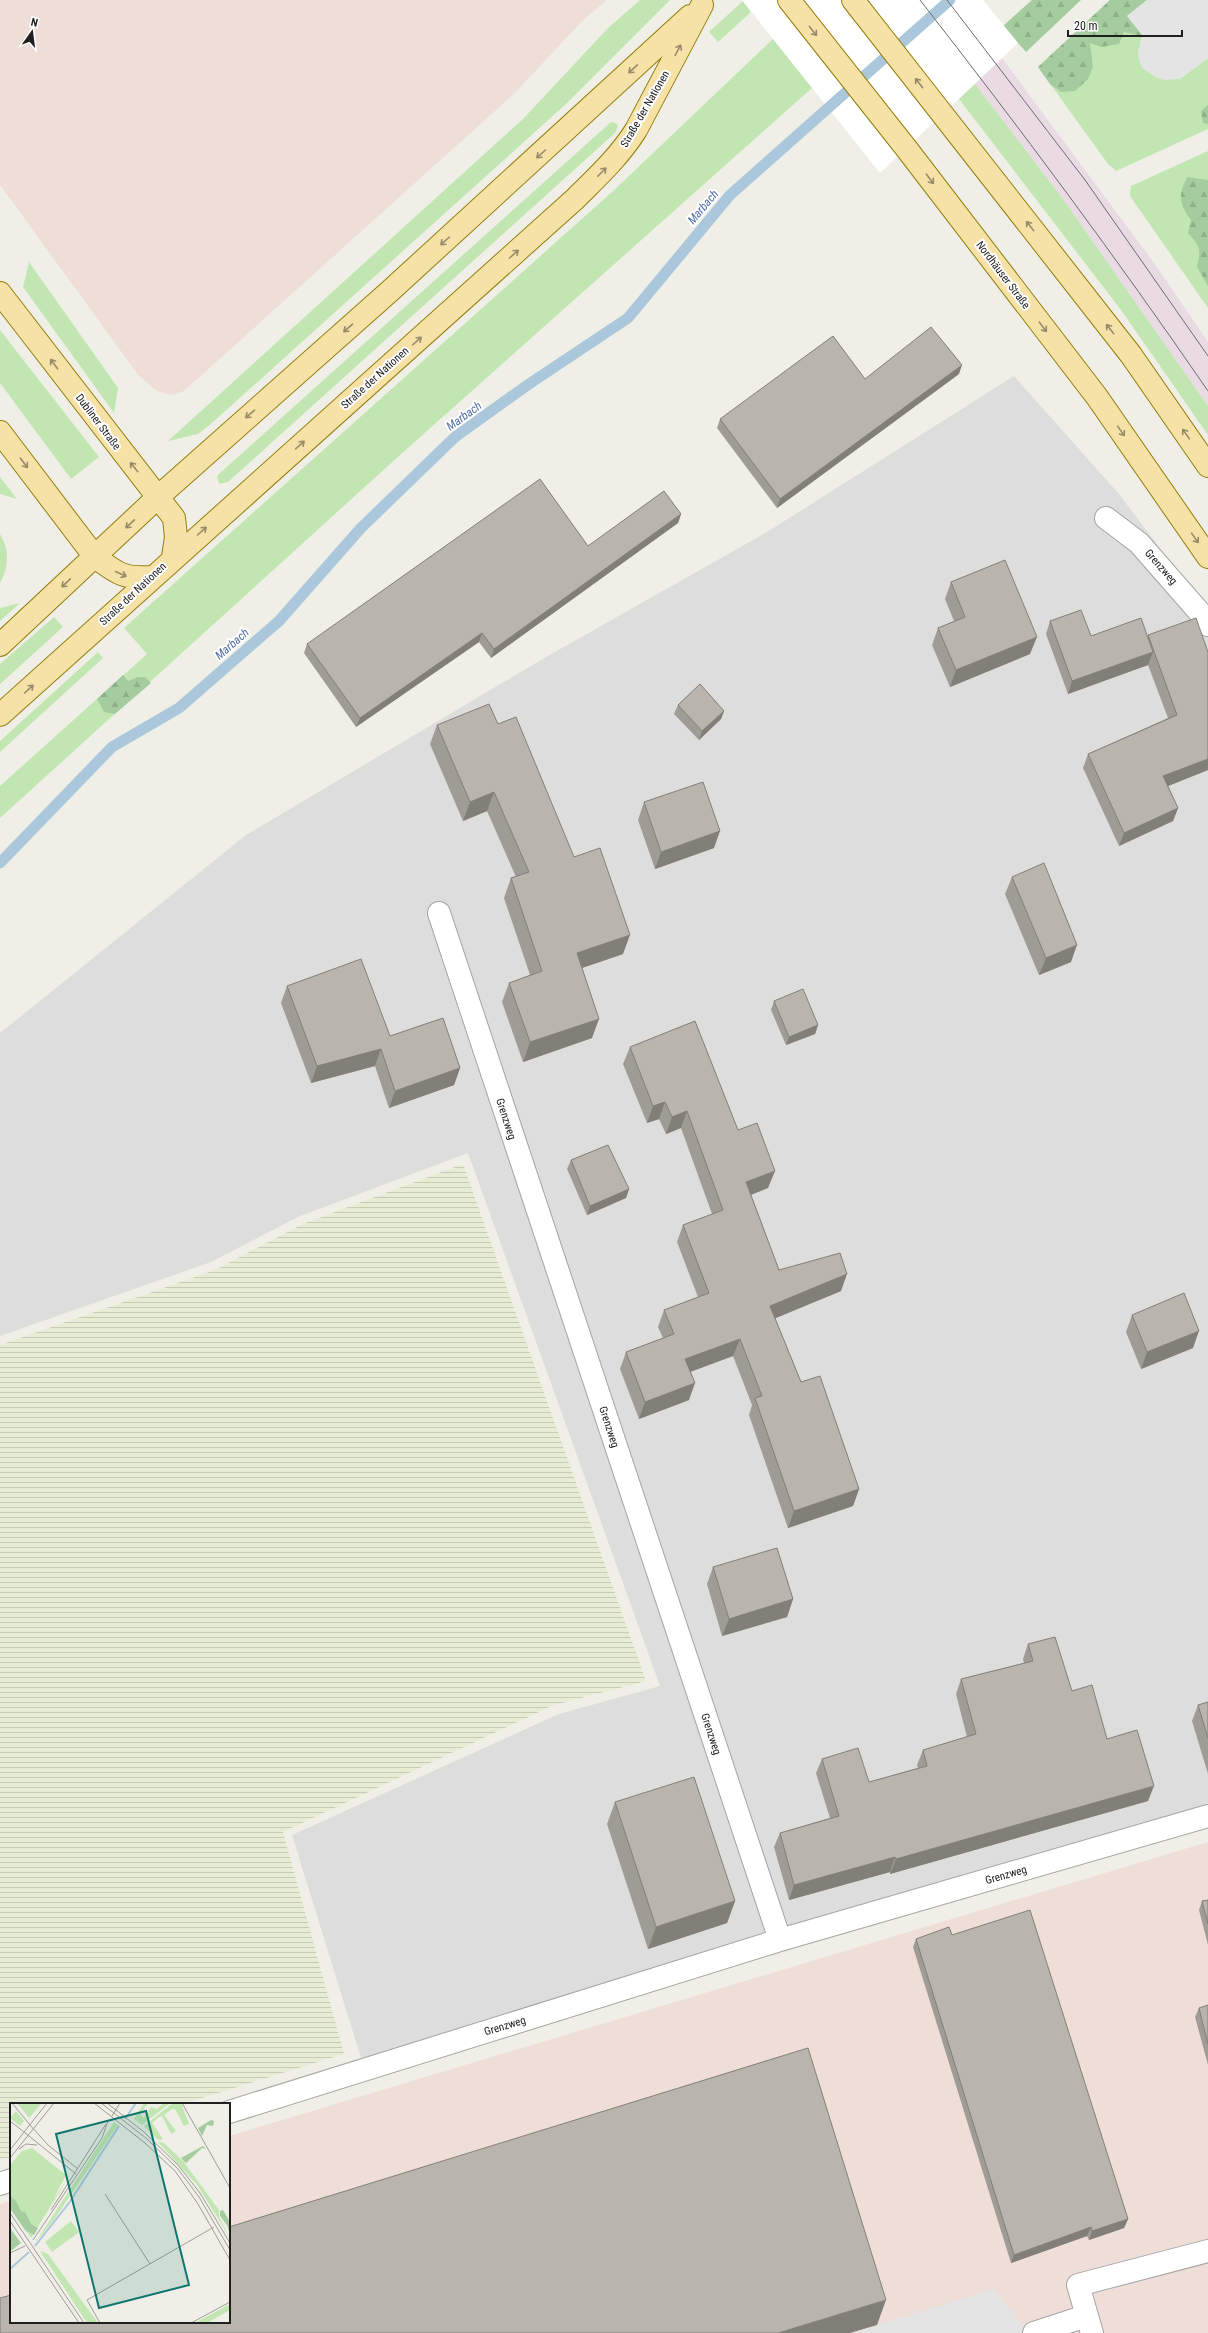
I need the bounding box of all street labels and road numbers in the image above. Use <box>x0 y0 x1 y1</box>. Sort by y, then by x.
street label: Straße der Nationen <box>618 68 672 150</box>
street label: Nordhäuser Straße <box>973 239 1033 311</box>
street label: Straße der Nationen <box>339 344 411 412</box>
street label: Dubliner Straße <box>73 391 123 453</box>
street label: Grenzweg <box>1142 547 1180 587</box>
street label: Straße der Nationen <box>97 560 169 628</box>
street label: Grenzweg <box>493 1097 519 1141</box>
street label: Grenzweg <box>596 1405 622 1449</box>
street label: Grenzweg <box>698 1712 724 1756</box>
street label: Grenzweg <box>984 1863 1028 1887</box>
street label: Grenzweg <box>483 2014 527 2038</box>

